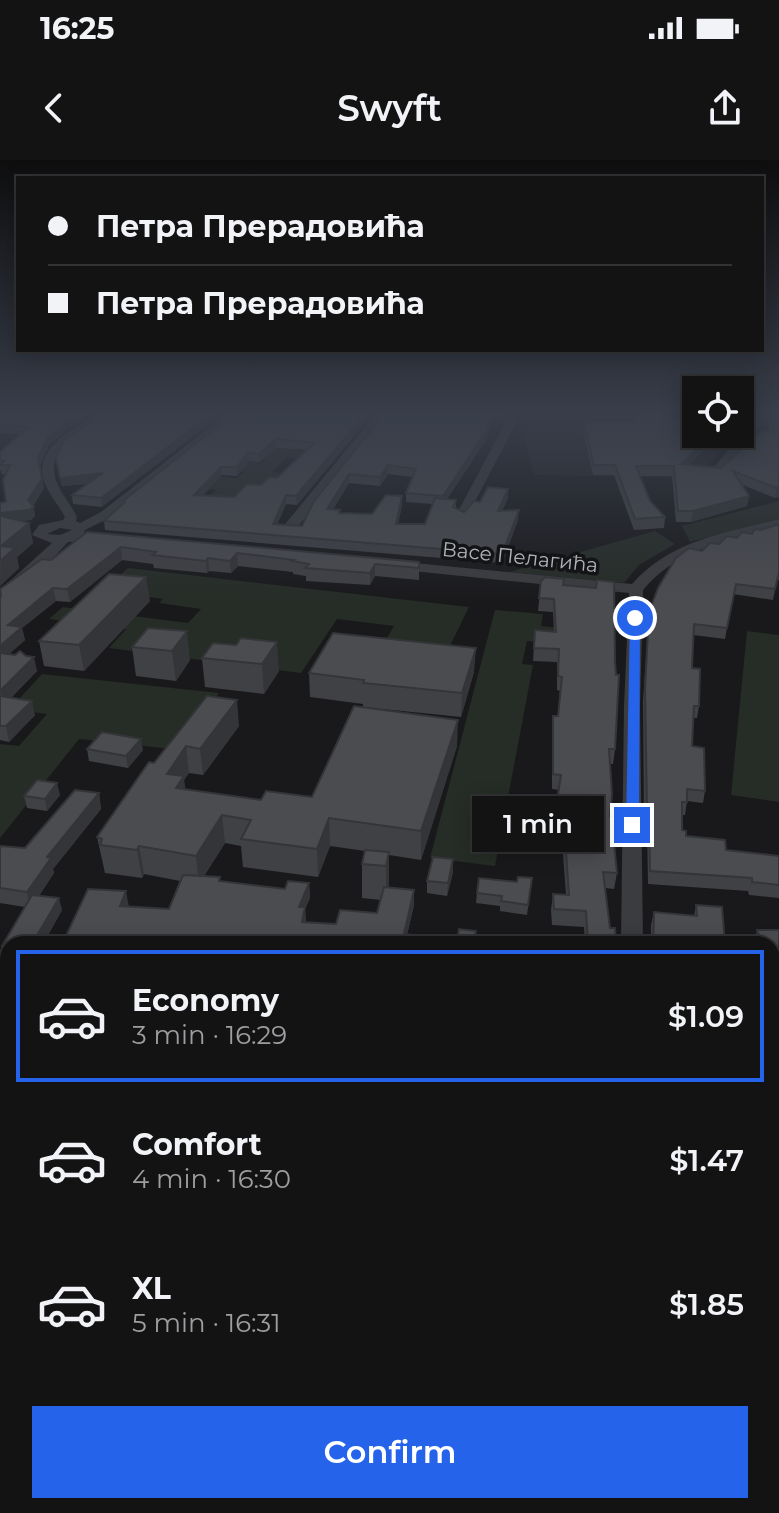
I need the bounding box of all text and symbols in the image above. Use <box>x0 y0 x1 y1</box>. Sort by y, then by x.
text: 16:25 <box>40 10 114 47</box>
icon: back <box>32 86 76 130</box>
text: Swyft <box>337 86 442 130</box>
icon: share <box>703 86 747 130</box>
text: Петра Прерадовића <box>96 208 425 245</box>
text: Петра Прерадовића <box>96 285 425 322</box>
map controls <box>682 376 754 448</box>
button: locate <box>682 376 754 448</box>
street label: Васе Пелагића <box>441 537 599 577</box>
route start <box>617 600 653 636</box>
callout: 1 min <box>472 797 604 853</box>
route end <box>614 807 650 843</box>
text: 1 min <box>503 808 573 840</box>
icon: car <box>36 980 108 1052</box>
text: Economy <box>132 982 279 1019</box>
text: $1.09 <box>668 998 744 1035</box>
text: 3 min · 16:29 <box>132 1019 287 1051</box>
icon: car <box>36 1124 108 1196</box>
text: Comfort <box>132 1126 262 1163</box>
text: $1.47 <box>670 1142 744 1179</box>
text: 4 min · 16:30 <box>132 1163 291 1195</box>
icon: car <box>36 1268 108 1340</box>
text: XL <box>132 1270 171 1307</box>
text: $1.85 <box>669 1286 744 1323</box>
text: 5 min · 16:31 <box>132 1307 281 1339</box>
button: Confirm <box>32 1406 748 1498</box>

